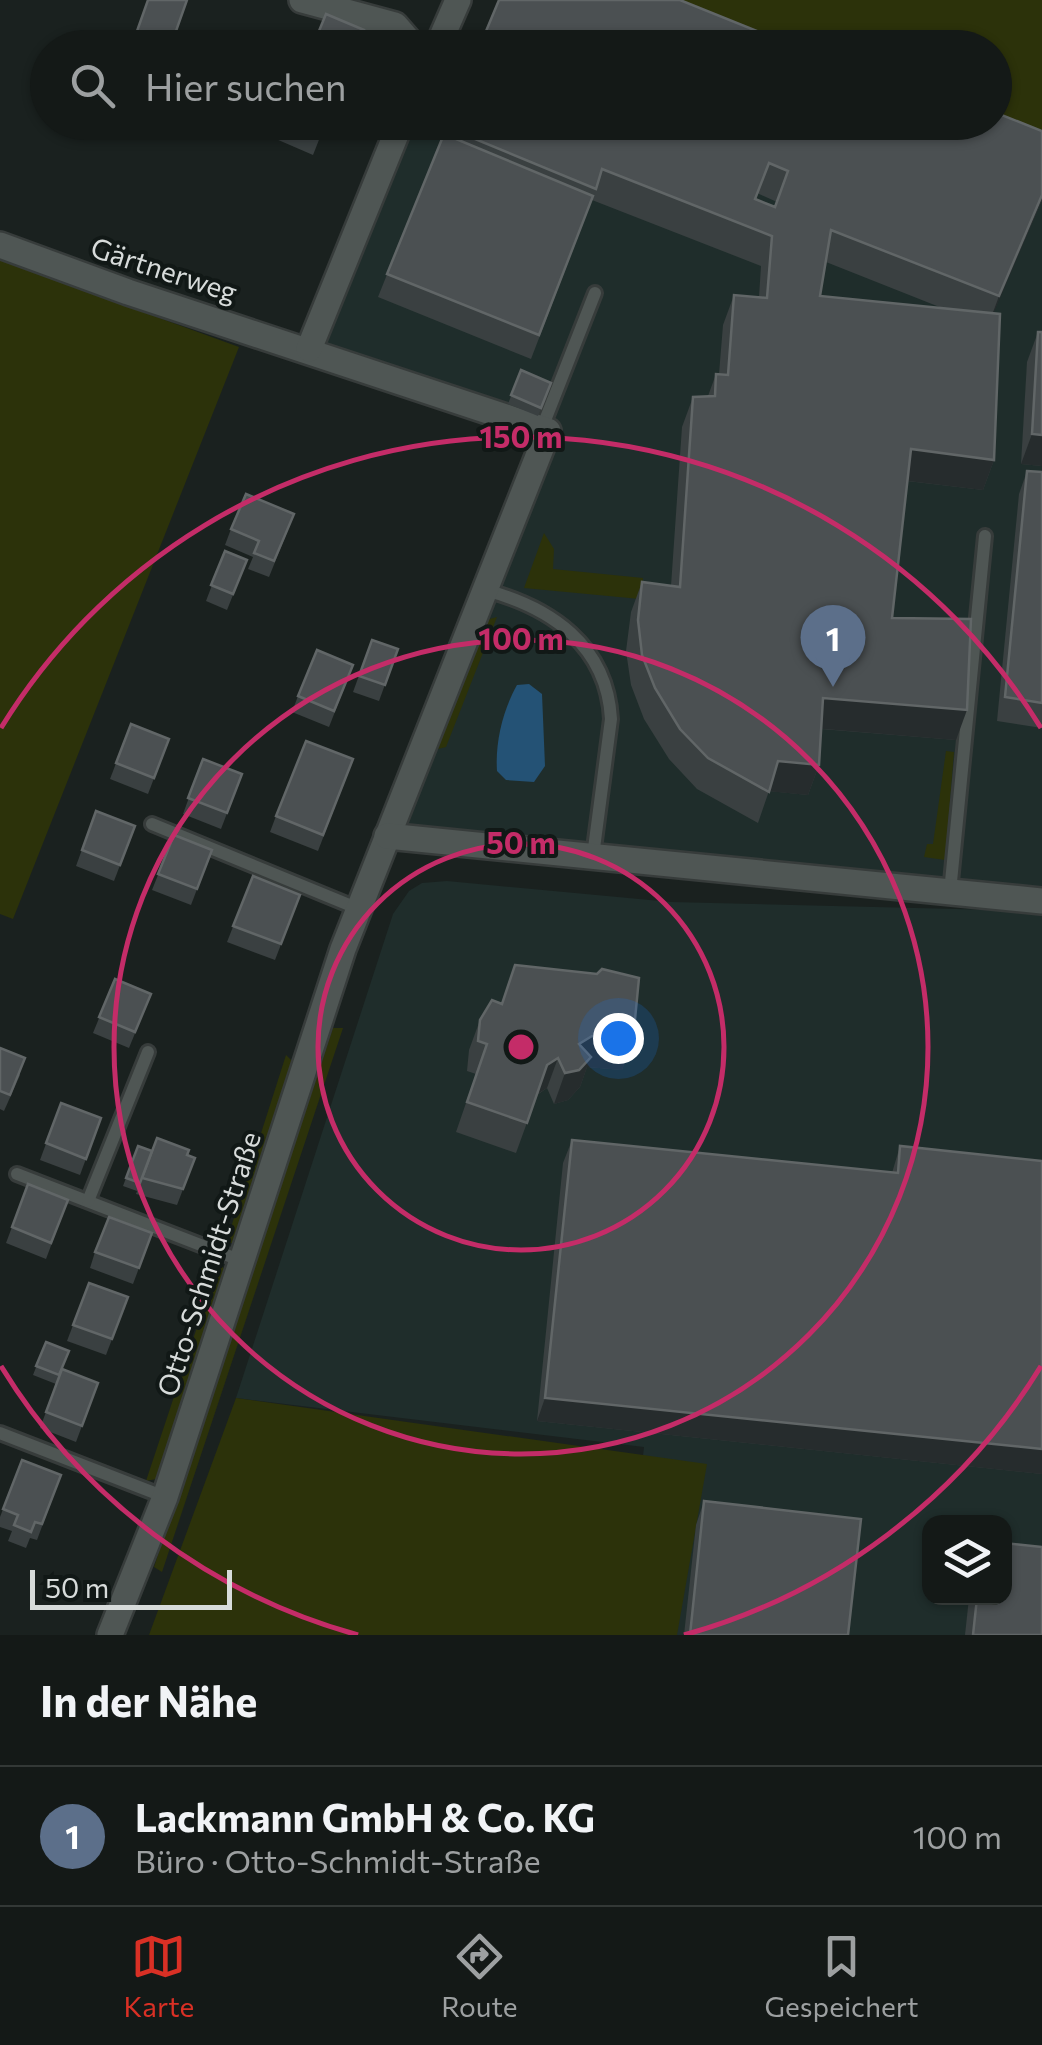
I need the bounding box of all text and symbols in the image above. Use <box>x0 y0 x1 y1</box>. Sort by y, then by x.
search box <box>30 30 1012 140</box>
icon: search <box>65 58 120 113</box>
text: Hier suchen <box>145 62 347 109</box>
street label: Gärtnerweg <box>87 229 242 309</box>
text: 150 m <box>480 417 562 454</box>
pin: 1 <box>800 604 866 687</box>
text: 100 m <box>478 619 564 656</box>
text: 50 m <box>486 823 556 860</box>
your location <box>593 1013 644 1064</box>
centre of rings <box>503 1029 539 1065</box>
street label: Otto-Schmidt-Straße <box>149 1127 267 1400</box>
map controls <box>922 1515 1012 1605</box>
button: layers <box>922 1515 1012 1605</box>
scale bar <box>30 1565 232 1610</box>
text: 50 m <box>45 1570 109 1604</box>
text: In der Nähe <box>40 1674 257 1726</box>
text: Lackmann GmbH & Co. KG <box>135 1793 595 1840</box>
text: 1 <box>65 1816 80 1856</box>
text: 100 m <box>913 1816 1002 1856</box>
text: Büro · Otto-Schmidt-Straße <box>135 1840 541 1880</box>
tab: Karte <box>124 1929 194 2023</box>
tab: Route <box>441 1929 518 2023</box>
tab: Gespeichert <box>765 1929 918 2023</box>

